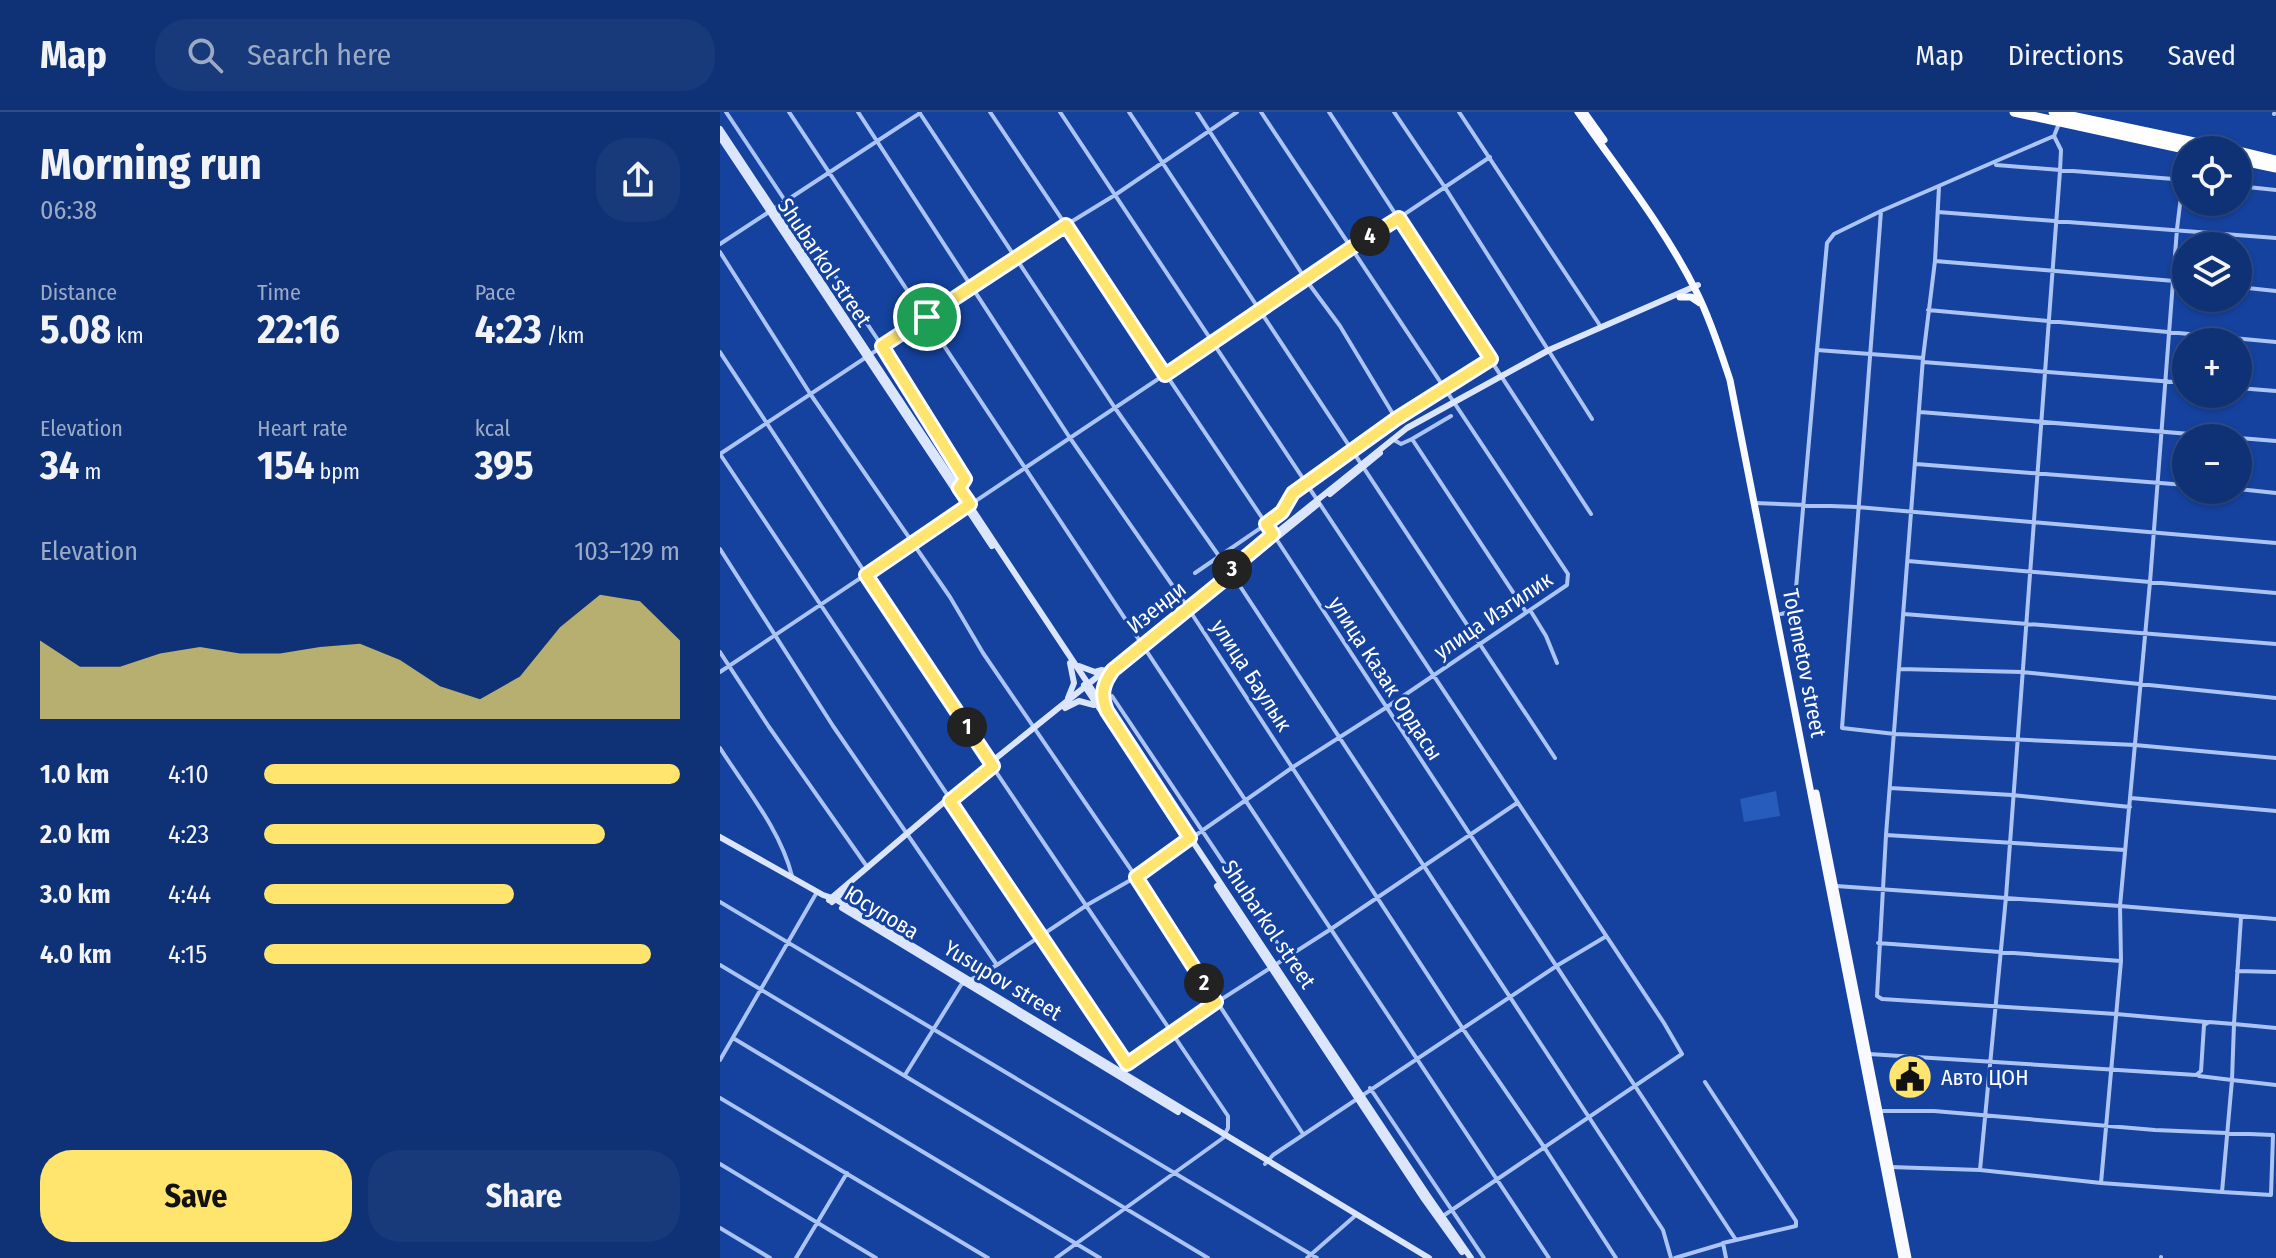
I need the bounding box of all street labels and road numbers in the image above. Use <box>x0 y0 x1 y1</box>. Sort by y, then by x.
street label: Shubarkol street <box>772 193 878 332</box>
street label: улица Изгилик <box>1429 565 1558 665</box>
street label: Изенди <box>1121 575 1191 639</box>
street label: Tolemetov street <box>1777 587 1832 740</box>
street label: улица Казак Ордасы <box>1323 591 1449 765</box>
street label: улица Баулык <box>1205 614 1298 737</box>
street label: Shubarkol street <box>1216 855 1322 994</box>
street label: Юсупова <box>840 880 924 945</box>
street label: Yusupov street <box>939 935 1067 1027</box>

